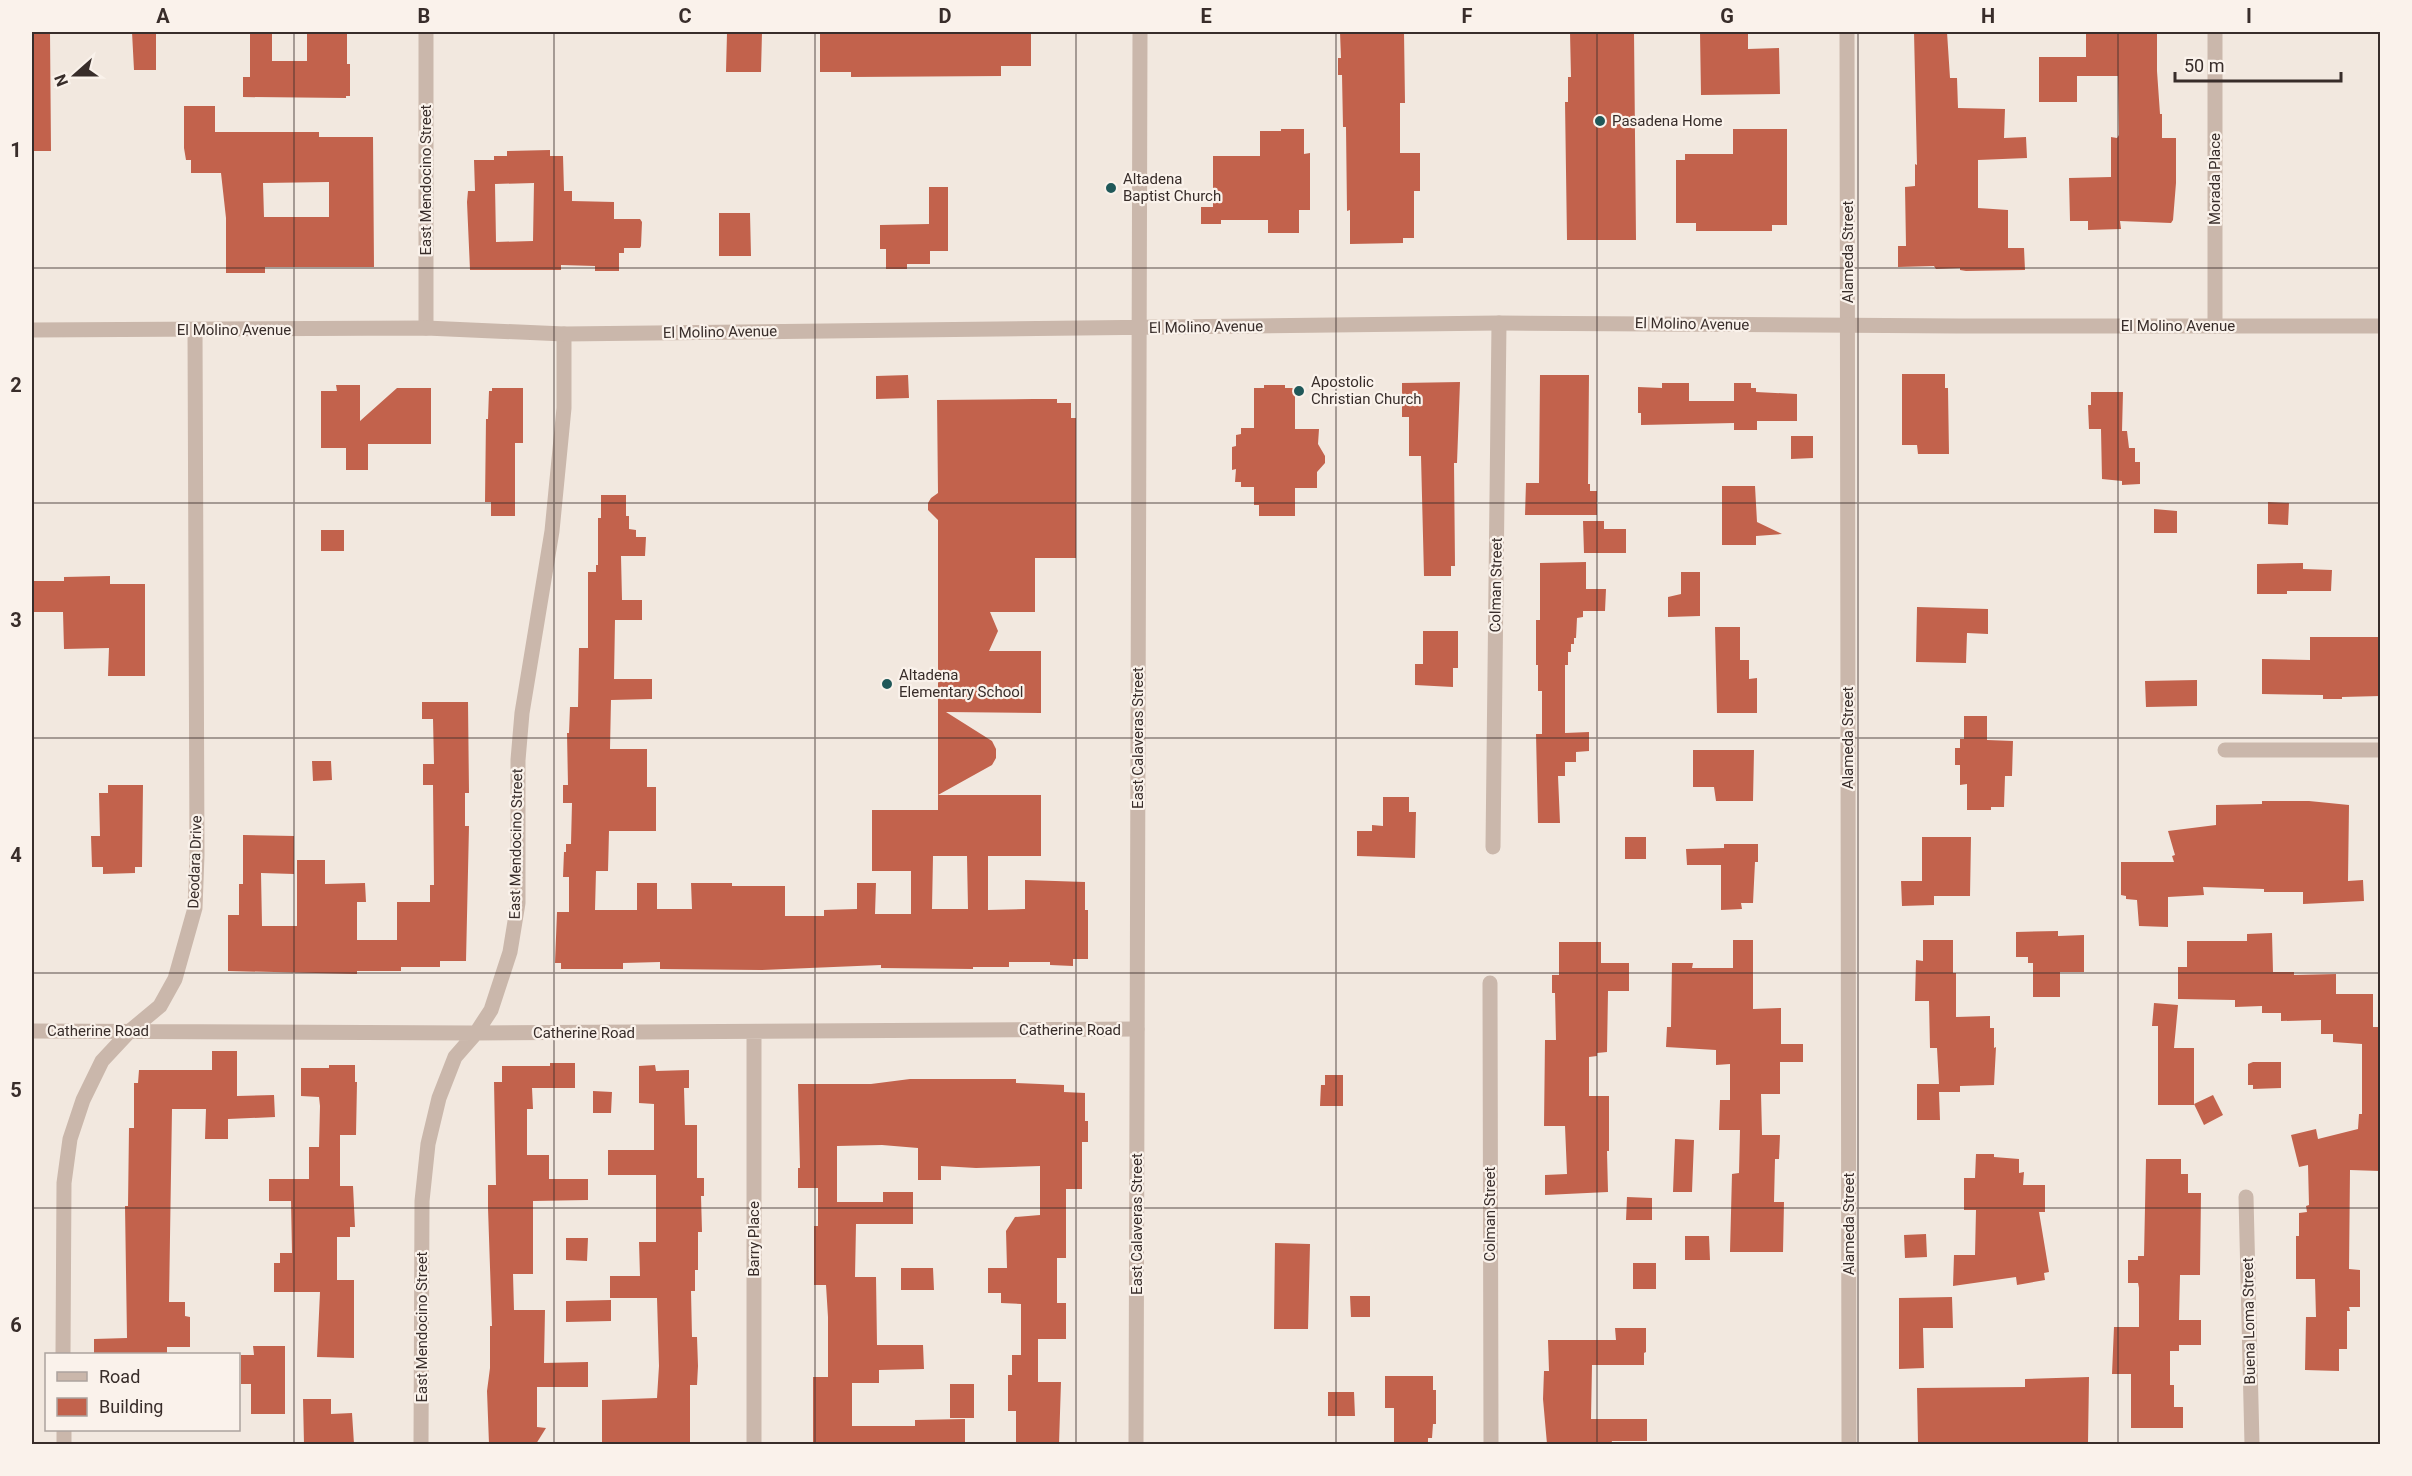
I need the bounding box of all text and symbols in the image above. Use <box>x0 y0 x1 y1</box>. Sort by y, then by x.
text: A <box>156 4 170 28</box>
text: B <box>418 4 430 28</box>
text: C <box>678 4 692 28</box>
text: D <box>939 4 952 28</box>
text: E <box>1200 4 1212 28</box>
text: F <box>1462 4 1473 28</box>
text: G <box>1720 4 1734 28</box>
text: H <box>1981 4 1995 28</box>
text: I <box>2246 4 2252 28</box>
north arrow <box>45 45 105 105</box>
scale bar <box>2175 45 2342 83</box>
text: 50 m <box>2184 55 2224 76</box>
text: N <box>51 72 72 89</box>
street label: East Mendocino Street <box>417 104 435 256</box>
place label: Pasadena Home <box>1612 112 1722 130</box>
marker: Pasadena Home <box>1593 114 1607 128</box>
street label: Morada Place <box>2206 133 2224 225</box>
text: 1 <box>10 138 22 162</box>
place label: Altadena Baptist Church <box>1123 170 1221 205</box>
marker: Altadena Baptist Church <box>1104 181 1118 195</box>
street label: Alameda Street <box>1839 201 1857 303</box>
street label: El Molino Avenue <box>1635 314 1749 334</box>
street label: El Molino Avenue <box>1149 317 1263 337</box>
street label: El Molino Avenue <box>2121 317 2235 335</box>
street label: El Molino Avenue <box>177 321 291 339</box>
street label: El Molino Avenue <box>663 322 777 342</box>
text: 2 <box>10 373 22 397</box>
place label: Apostolic Christian Church <box>1311 373 1422 408</box>
marker: Apostolic Christian Church <box>1292 384 1306 398</box>
street label: Colman Street <box>1486 537 1506 633</box>
text: 3 <box>10 608 22 632</box>
place label: Altadena Elementary School <box>899 666 1023 701</box>
street label: East Calaveras Street <box>1129 667 1147 809</box>
marker: Altadena Elementary School <box>880 677 894 691</box>
street label: Alameda Street <box>1839 687 1857 789</box>
street label: East Mendocino Street <box>506 768 526 920</box>
street label: Deodara Drive <box>184 815 206 909</box>
text: 4 <box>10 843 22 867</box>
street label: Catherine Road <box>1019 1021 1121 1039</box>
street label: Catherine Road <box>47 1022 149 1040</box>
street label: Catherine Road <box>533 1024 635 1042</box>
text: 5 <box>10 1078 22 1102</box>
street label: East Calaveras Street <box>1128 1153 1146 1295</box>
street label: Colman Street <box>1481 1166 1499 1261</box>
street label: Alameda Street <box>1840 1173 1858 1275</box>
street label: Barry Place <box>745 1201 763 1277</box>
street label: East Mendocino Street <box>413 1251 431 1403</box>
street label: Buena Loma Street <box>2239 1257 2259 1385</box>
text: 6 <box>10 1313 22 1337</box>
legend <box>45 1353 240 1431</box>
text: Road <box>99 1366 140 1387</box>
text: Building <box>99 1396 163 1417</box>

